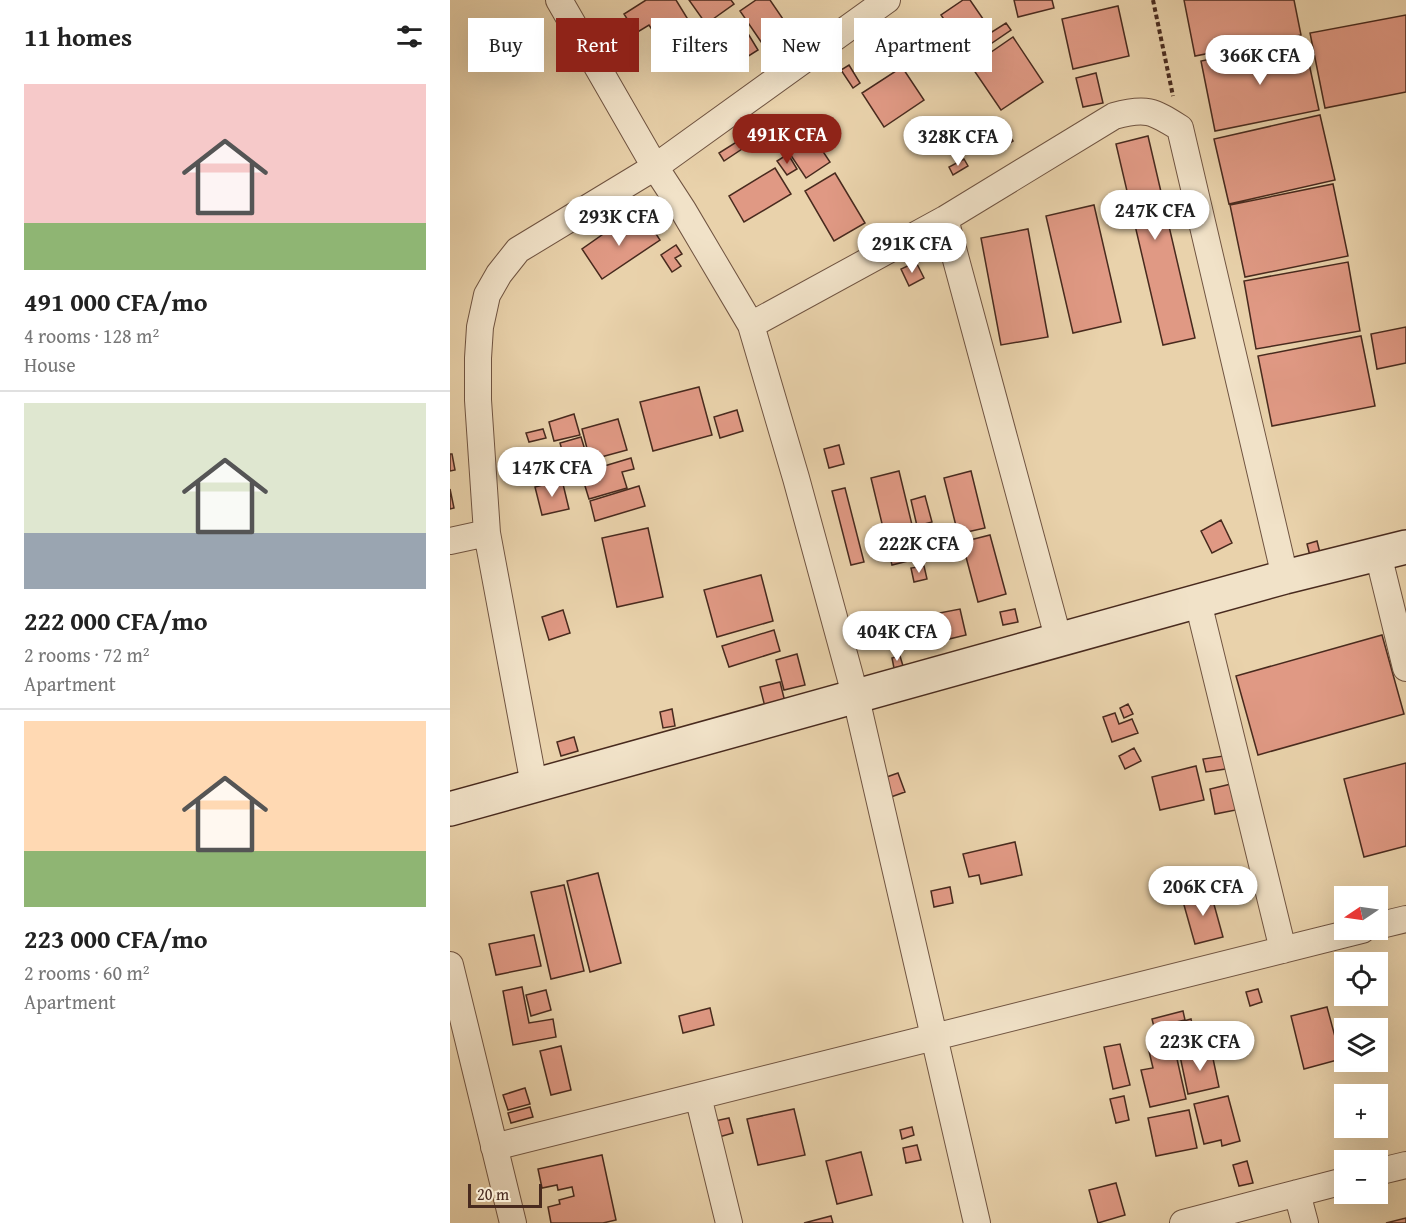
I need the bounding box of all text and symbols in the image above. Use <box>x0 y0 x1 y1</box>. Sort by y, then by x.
text: 11 homes <box>24 17 132 56</box>
chip: Buy <box>468 18 544 72</box>
chip: Rent <box>556 18 639 72</box>
chip: Filters <box>651 18 749 72</box>
chip: New <box>761 18 842 72</box>
chip: Apartment <box>854 18 992 72</box>
icon: filters <box>393 20 426 53</box>
pin: 366K CFA <box>1198 35 1322 86</box>
text: 366K CFA <box>1219 40 1301 69</box>
pin: 491K CFA <box>725 114 849 165</box>
pin: 328K CFA <box>896 116 1020 167</box>
text: 491K CFA <box>746 119 828 148</box>
text: 328K CFA <box>917 121 999 150</box>
icon: home <box>171 123 279 231</box>
pin: 247K CFA <box>1093 190 1217 241</box>
text: 247K CFA <box>1114 195 1196 224</box>
pin: 293K CFA <box>557 196 681 247</box>
text: 293K CFA <box>578 201 660 230</box>
pin: 291K CFA <box>850 223 974 274</box>
text: 291K CFA <box>871 228 953 257</box>
text: 491 000 CFA/mo <box>24 282 208 321</box>
text: 4 rooms · 128 m² <box>24 321 159 350</box>
text: House <box>24 350 76 379</box>
icon: home <box>171 442 279 550</box>
pin: 147K CFA <box>490 447 614 498</box>
text: 147K CFA <box>511 452 593 481</box>
pin: 222K CFA <box>857 523 981 574</box>
text: 222K CFA <box>878 528 960 557</box>
text: 222 000 CFA/mo <box>24 601 208 640</box>
pin: 404K CFA <box>835 611 959 662</box>
text: 404K CFA <box>856 616 938 645</box>
text: 2 rooms · 72 m² <box>24 640 150 669</box>
text: Apartment <box>24 669 116 698</box>
icon: home <box>171 760 279 868</box>
pin: 206K CFA <box>1141 866 1265 917</box>
text: 206K CFA <box>1162 871 1244 900</box>
north arrow <box>1334 886 1388 940</box>
map controls <box>1334 886 1388 1204</box>
text: 223 000 CFA/mo <box>24 919 208 958</box>
button: locate <box>1334 952 1388 1006</box>
text: 2 rooms · 60 m² <box>24 958 150 987</box>
text: Apartment <box>24 987 116 1016</box>
button: layers <box>1334 1018 1388 1072</box>
pin: 223K CFA <box>1138 1021 1262 1072</box>
text: 223K CFA <box>1159 1026 1241 1055</box>
button: + <box>1334 1084 1388 1138</box>
button: − <box>1334 1150 1388 1204</box>
scale bar <box>468 1181 542 1208</box>
text: 20 m <box>477 1182 509 1206</box>

